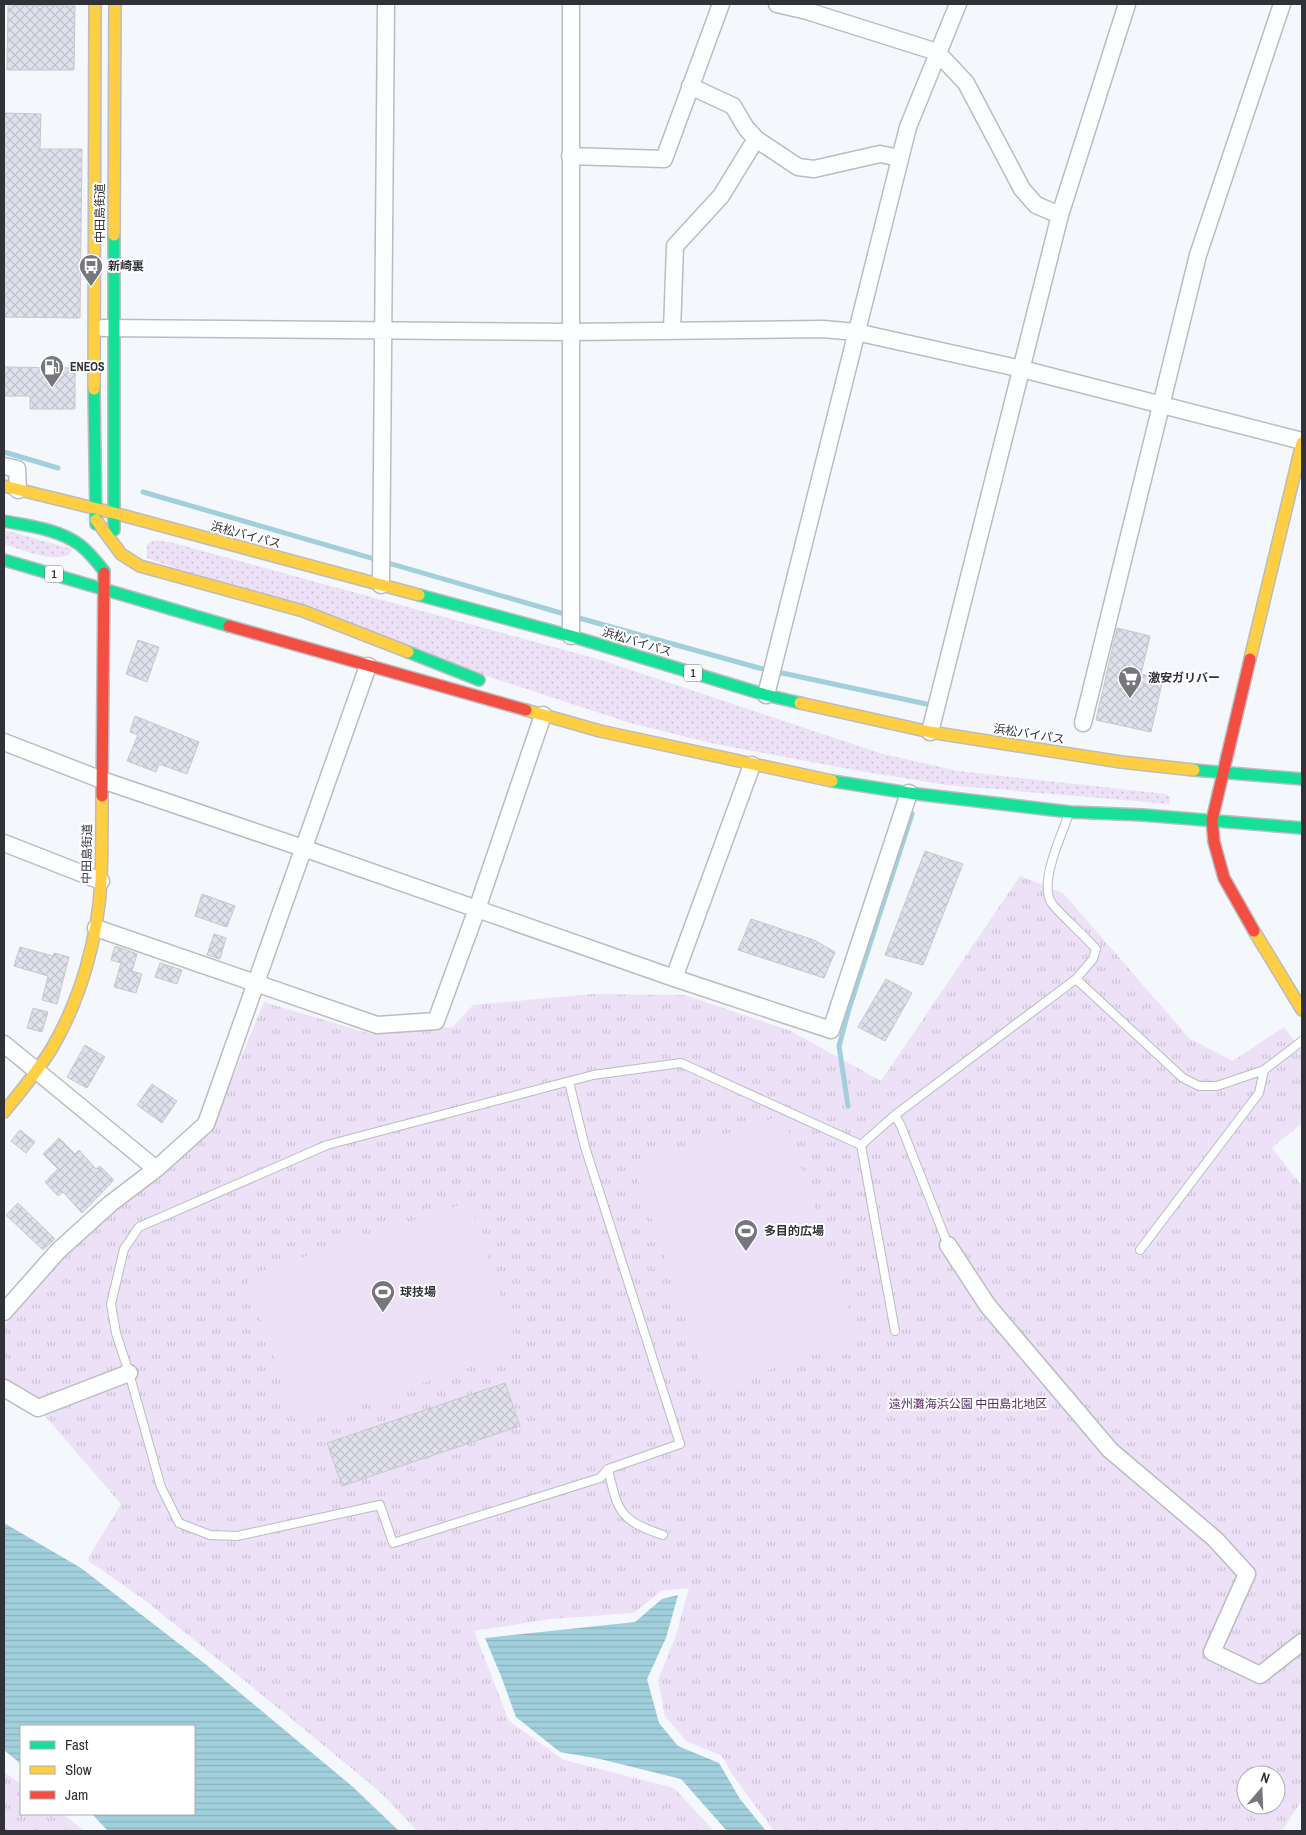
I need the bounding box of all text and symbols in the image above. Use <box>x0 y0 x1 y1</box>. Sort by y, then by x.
street label: 中田島街道 <box>92 183 108 243</box>
bus stop icon: 新崎裏 <box>78 253 104 287</box>
place label: 新崎裏 <box>108 258 144 274</box>
fuel station icon: ENEOS <box>39 354 65 388</box>
place label: ENEOS <box>70 359 105 375</box>
street label: 浜松バイパス <box>209 518 283 552</box>
road number: 1 <box>45 566 63 582</box>
street label: 浜松バイパス <box>600 624 674 660</box>
road number: 1 <box>684 664 702 681</box>
supermarket icon: 激安ガリバー <box>1117 665 1143 699</box>
place label: 激安ガリバー <box>1148 670 1220 686</box>
street label: 浜松バイパス <box>992 720 1066 748</box>
street label: 中田島街道 <box>78 824 96 884</box>
sports icon: 多目的広場 <box>733 1218 759 1252</box>
place label: 多目的広場 <box>764 1223 824 1239</box>
sports icon: 球技場 <box>370 1279 396 1313</box>
place label: 球技場 <box>400 1284 436 1300</box>
park label: 遠州灘海浜公園 中田島北地区 <box>889 1396 1047 1412</box>
legend <box>20 1725 195 1815</box>
text: Fast <box>65 1734 89 1755</box>
text: Slow <box>65 1759 92 1780</box>
north arrow <box>1236 1765 1286 1815</box>
text: N <box>1258 1768 1272 1788</box>
text: Jam <box>65 1784 88 1805</box>

